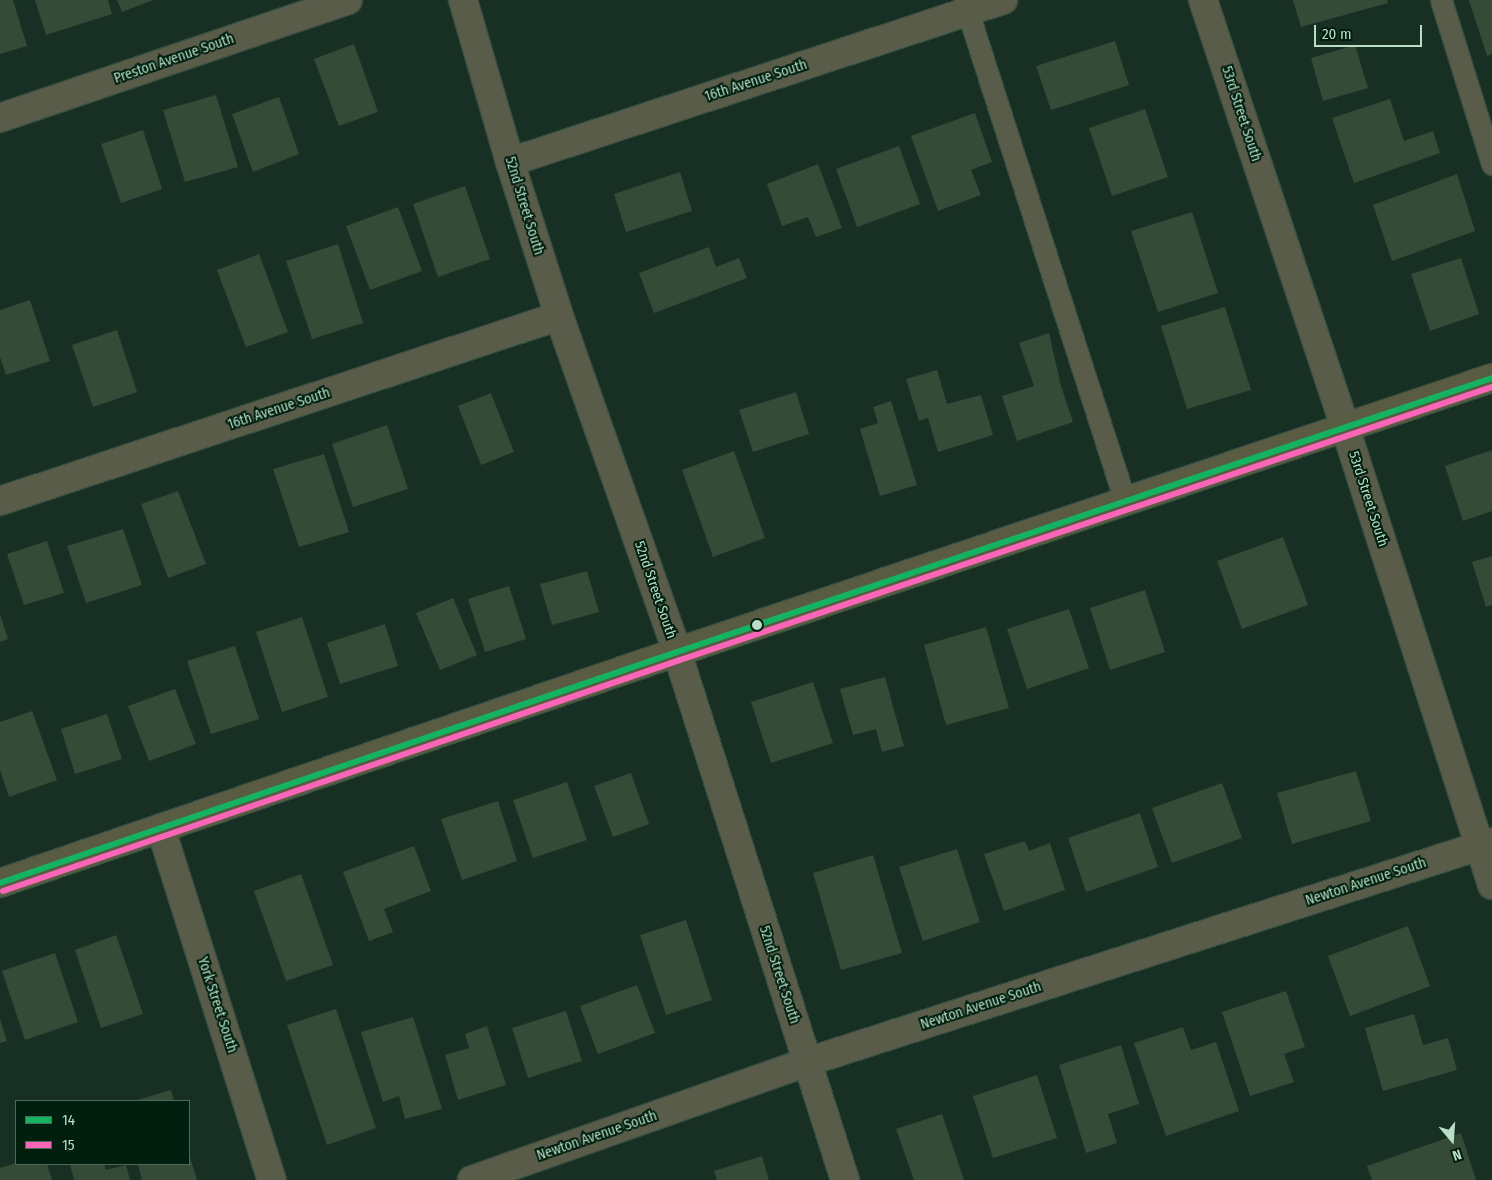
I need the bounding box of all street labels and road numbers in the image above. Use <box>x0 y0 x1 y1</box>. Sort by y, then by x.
street label: Preston Avenue South <box>112 31 236 87</box>
street label: 16th Avenue South <box>703 57 809 105</box>
street label: 53rd Street South <box>1218 64 1264 164</box>
street label: 52nd Street South <box>501 155 547 257</box>
street label: 16th Avenue South <box>226 385 332 433</box>
street label: 53rd Street South <box>1345 449 1391 549</box>
street label: 52nd Street South <box>630 539 680 641</box>
street label: Newton Avenue South <box>1304 855 1428 909</box>
street label: 52nd Street South <box>755 924 803 1026</box>
street label: York Street South <box>194 955 240 1055</box>
street label: Newton Avenue South <box>919 979 1043 1033</box>
street label: Newton Avenue South <box>535 1108 659 1164</box>

